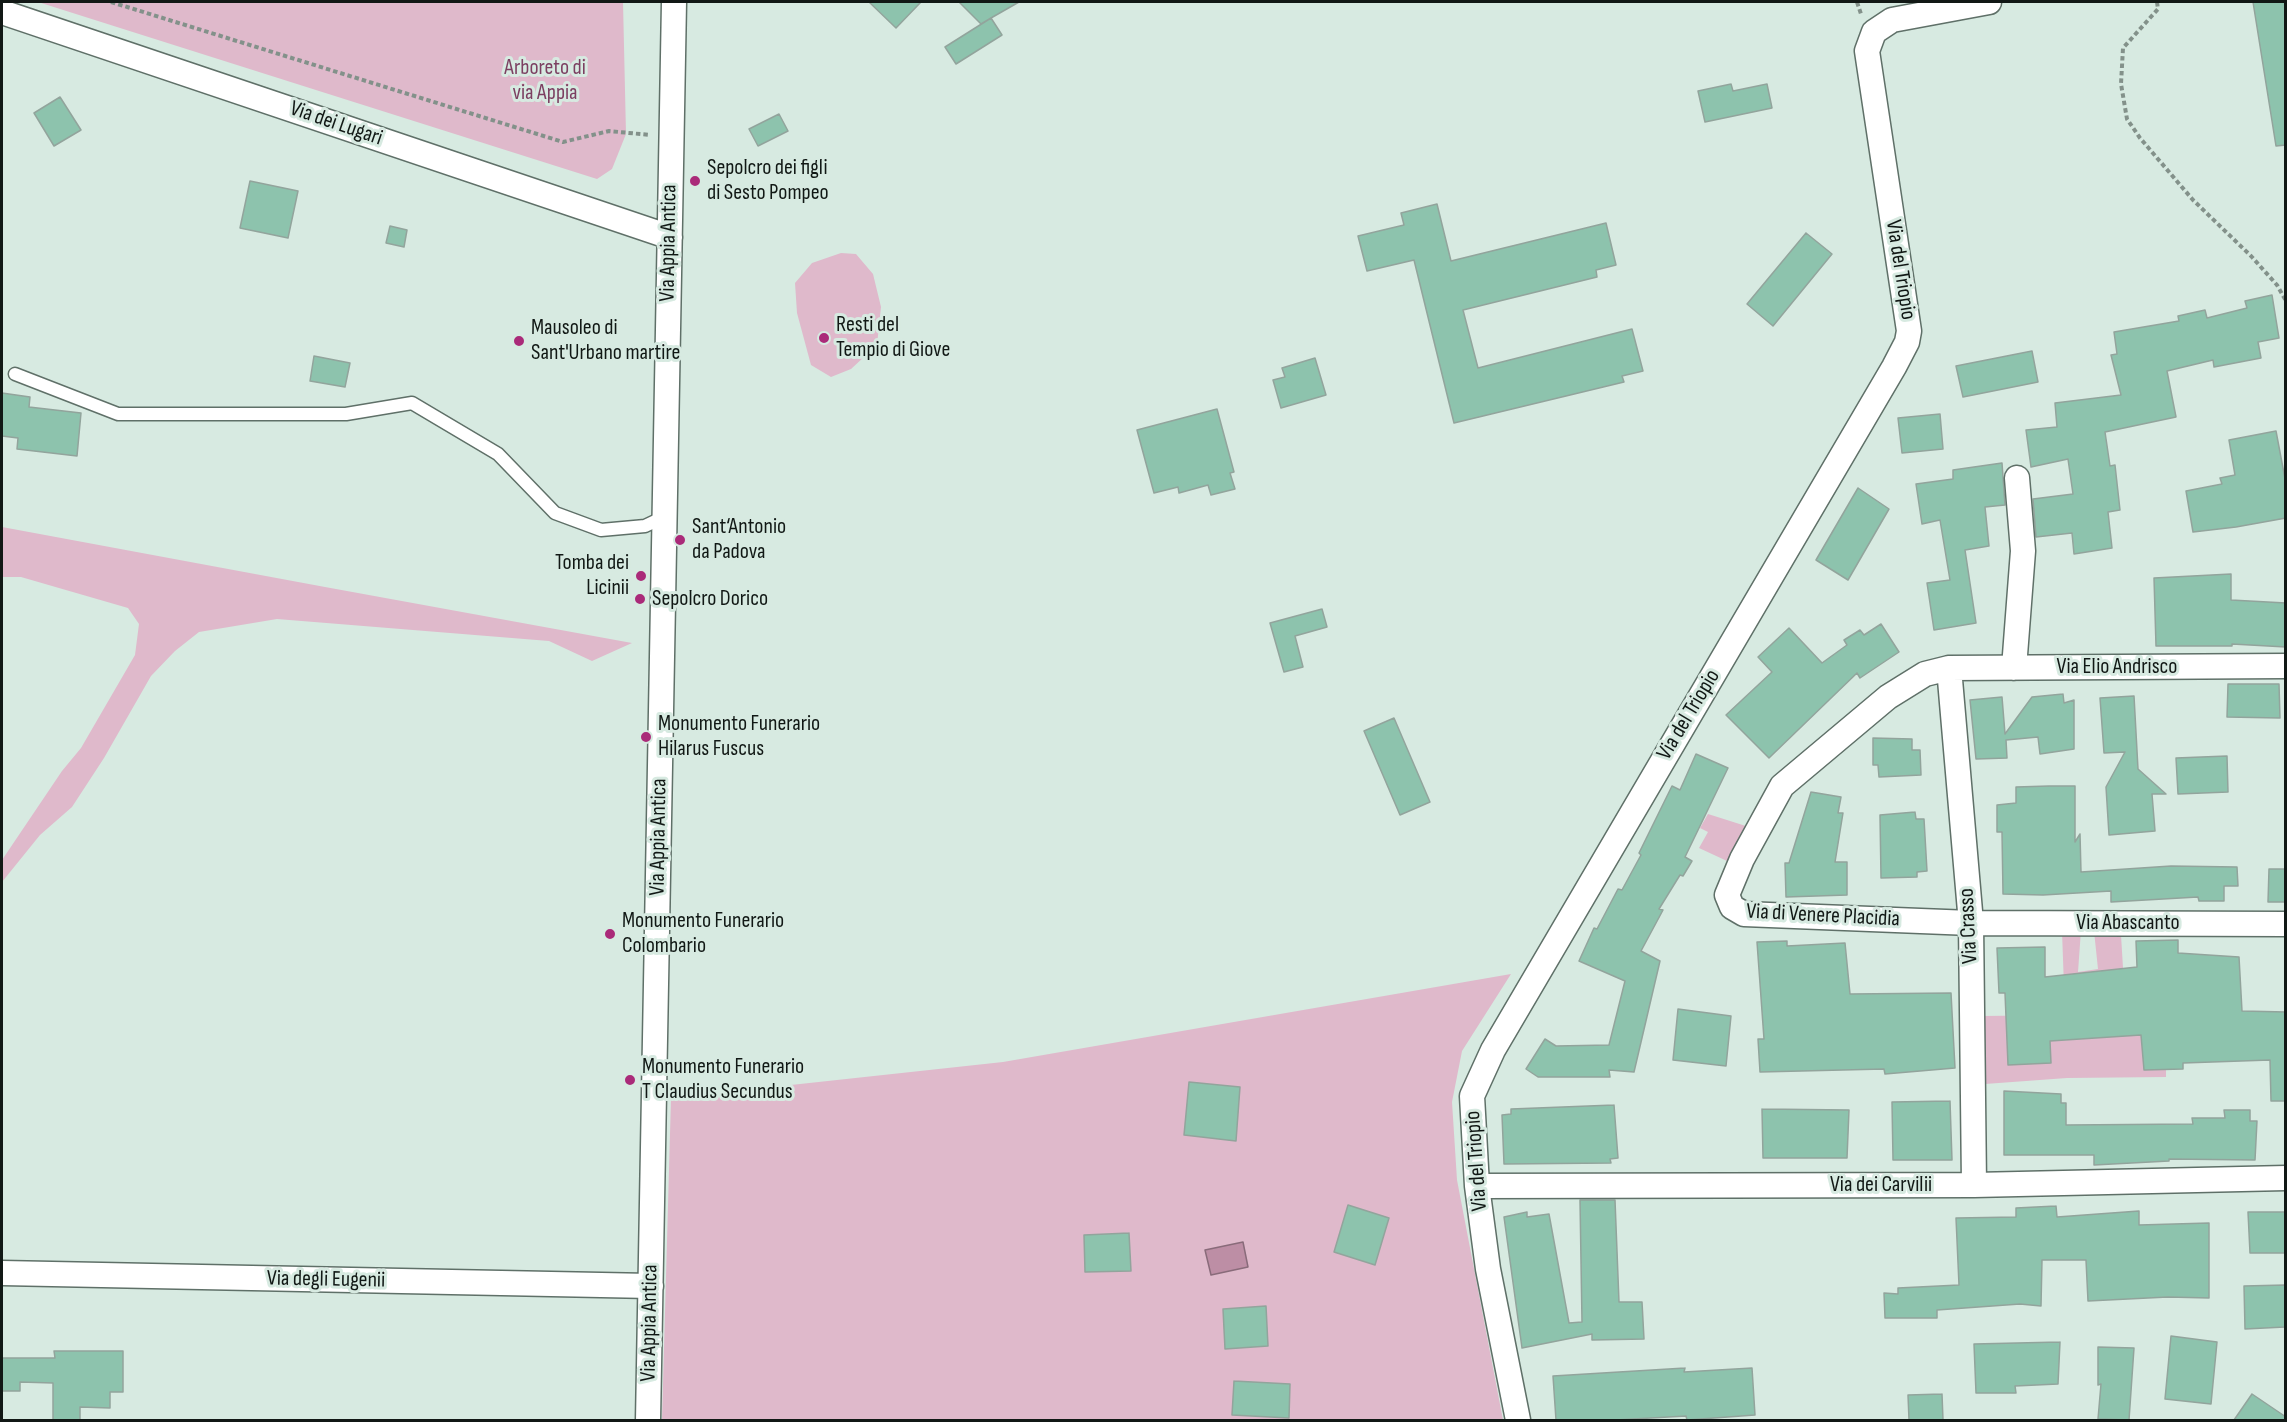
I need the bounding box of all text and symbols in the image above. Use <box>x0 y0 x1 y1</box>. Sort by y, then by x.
park label: Arboreto di via Appia <box>504 55 586 106</box>
street label: Via dei Lugari <box>286 96 386 152</box>
place label: Sepolcro dei figli di Sesto Pompeo <box>707 155 829 206</box>
marker: Sepolcro dei figli di Sesto Pompeo <box>688 174 702 188</box>
street label: Via Appia Antica <box>655 184 683 302</box>
street label: Via del Triopio <box>1879 218 1921 322</box>
place label: Resti del Tempio di Giove <box>836 312 950 364</box>
place label: Mausoleo di Sant'Urbano martire <box>531 315 680 366</box>
marker: Resti del Tempio di Giove <box>817 331 831 345</box>
marker: Mausoleo di Sant'Urbano martire <box>512 334 526 348</box>
place label: Sant‘Antonio da Padova <box>692 514 786 566</box>
marker: Sant‘Antonio da Padova <box>673 533 687 547</box>
place label: Tomba dei Licinii <box>555 550 629 602</box>
marker: Tomba dei Licinii <box>634 569 648 583</box>
place label: Sepolcro Dorico <box>652 586 768 612</box>
marker: Sepolcro Dorico <box>633 592 647 606</box>
street label: Via Elio Andrisco <box>2057 654 2177 680</box>
street label: Via del Triopio <box>1652 665 1726 765</box>
place label: Monumento Funerario Hilarus Fuscus <box>658 711 820 762</box>
marker: Monumento Funerario Hilarus Fuscus <box>639 730 653 744</box>
street label: Via Appia Antica <box>645 778 673 896</box>
street label: Via Crasso <box>1954 888 1984 964</box>
street label: Via di Venere Placidia <box>1746 899 1900 933</box>
place label: Monumento Funerario Colombario <box>622 908 784 960</box>
street label: Via Abascanto <box>2076 910 2180 936</box>
marker: Monumento Funerario Colombario <box>603 927 617 941</box>
place label: Monumento Funerario T Claudius Secundus <box>642 1054 804 1106</box>
marker: Monumento Funerario T Claudius Secundus <box>623 1073 637 1087</box>
street label: Via del Triopio <box>1460 1110 1494 1212</box>
street label: Via dei Carvilii <box>1830 1172 1932 1198</box>
street label: Via Appia Antica <box>636 1264 664 1382</box>
street label: Via degli Eugenii <box>267 1266 385 1294</box>

